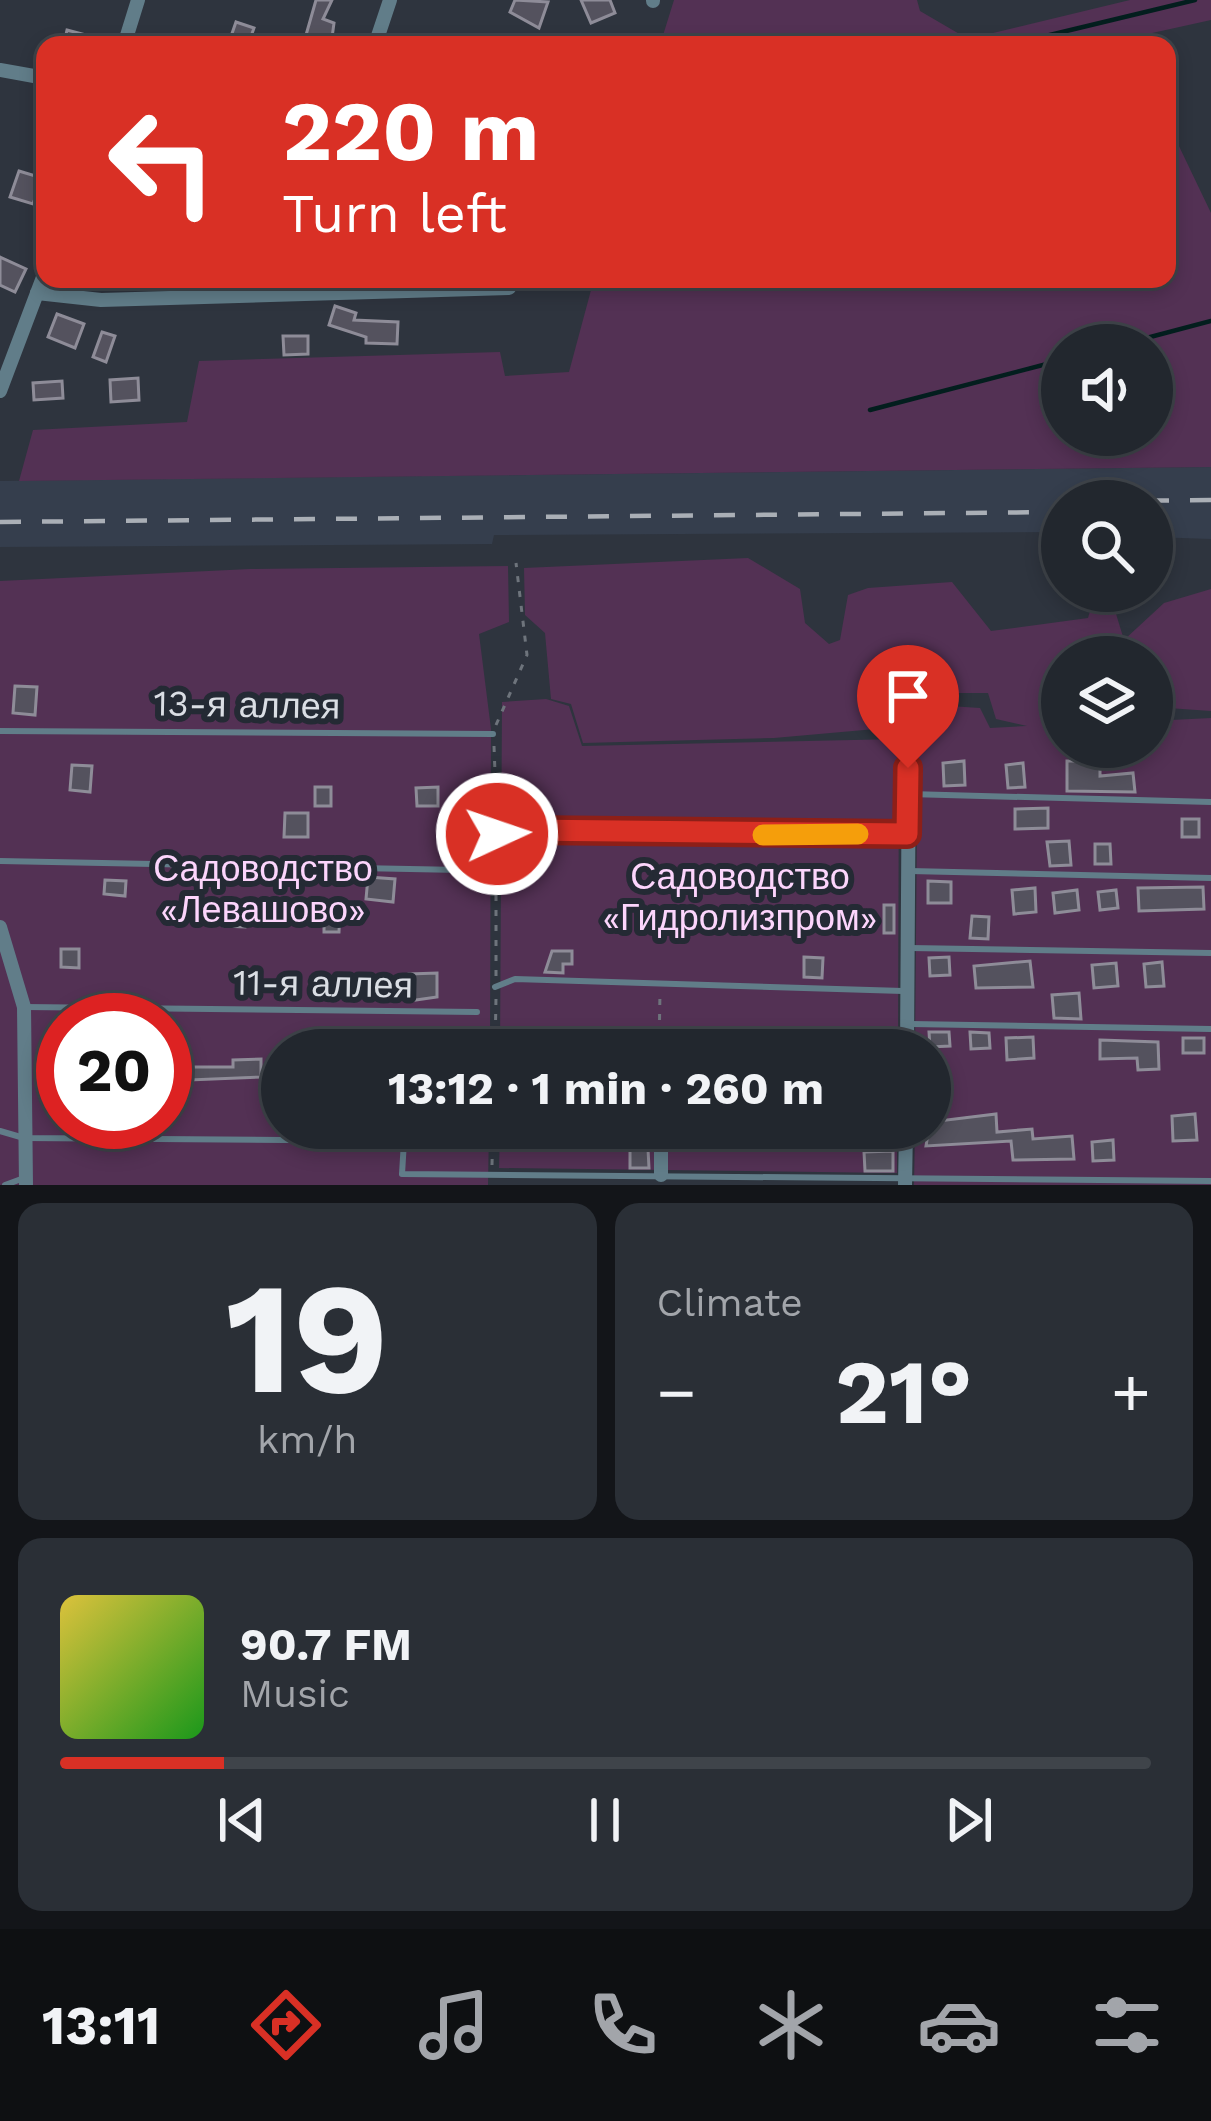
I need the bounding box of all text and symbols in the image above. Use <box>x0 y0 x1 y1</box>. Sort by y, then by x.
text: 220 m <box>282 82 539 180</box>
icon: left <box>84 84 240 240</box>
text: Turn left <box>282 182 507 245</box>
map controls <box>1041 324 1173 768</box>
button: sound <box>1041 324 1173 456</box>
button: search <box>1041 480 1173 612</box>
button: layers <box>1041 636 1173 768</box>
pin <box>857 645 959 768</box>
icon: arrive <box>875 663 941 729</box>
street label: 13-я аллея <box>153 682 341 728</box>
position arrow <box>434 771 560 897</box>
park label: Садоводство «Левашово» <box>153 848 373 931</box>
park label: Садоводство «Гидролизпром» <box>602 856 878 939</box>
street label: 11-я аллея <box>233 961 413 1007</box>
speed limit sign: 20 <box>36 993 192 1149</box>
text: 13:12 · 1 min · 260 m <box>388 1062 824 1115</box>
text: 19 <box>226 1247 389 1430</box>
text: Climate <box>657 1280 803 1325</box>
text: 21° <box>835 1339 972 1445</box>
text: − <box>657 1354 696 1431</box>
text: + <box>1111 1354 1151 1431</box>
text: km/h <box>257 1417 357 1462</box>
text: 90.7 FM <box>240 1618 412 1671</box>
text: Music <box>240 1671 350 1716</box>
icon: previous <box>209 1787 275 1853</box>
icon: pause <box>572 1787 638 1853</box>
icon: next <box>936 1787 1002 1853</box>
icon: directions <box>244 1983 328 2067</box>
icon: music <box>412 1983 496 2067</box>
icon: phone <box>581 1983 665 2067</box>
icon: climate <box>749 1983 833 2067</box>
icon: car <box>917 1983 1001 2067</box>
icon: filters <box>1085 1983 1169 2067</box>
text: 13:11 <box>42 1994 160 2057</box>

